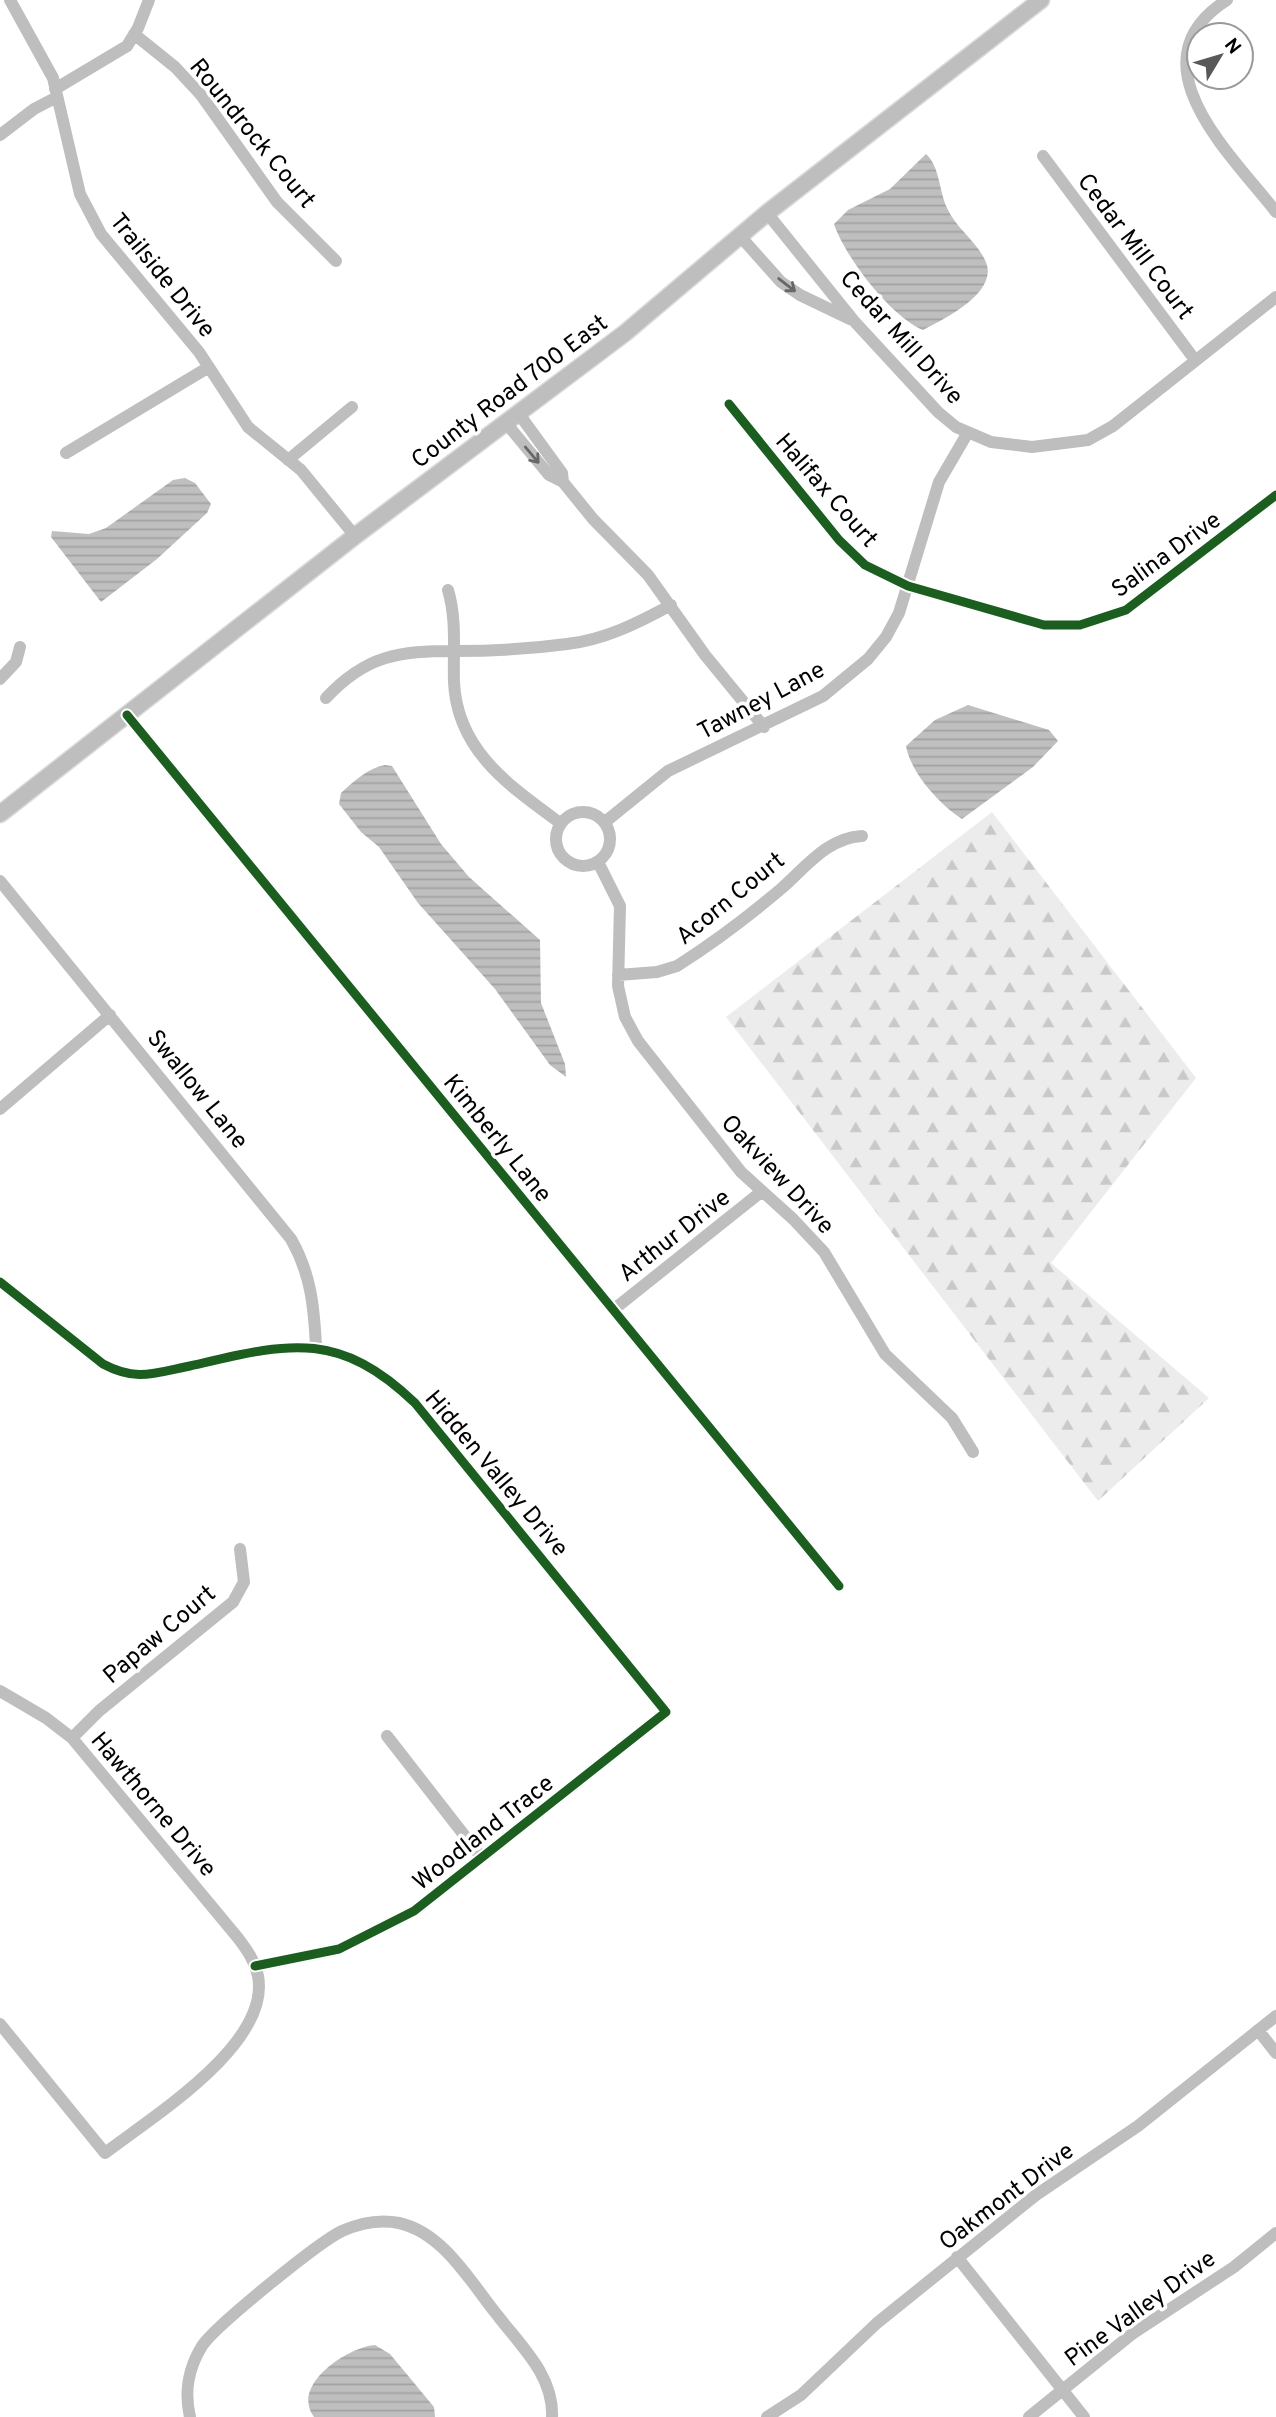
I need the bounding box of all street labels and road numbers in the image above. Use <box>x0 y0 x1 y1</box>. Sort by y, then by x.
street label: Roundrock Court <box>182 53 321 215</box>
street label: Cedar Mill Court <box>1070 168 1199 326</box>
street label: Trailside Drive <box>102 208 221 345</box>
street label: Cedar Mill Drive <box>832 265 969 412</box>
street label: County Road 700 East <box>406 309 614 476</box>
street label: Halifax Court <box>768 428 883 555</box>
street label: Salina Drive <box>1107 506 1228 605</box>
street label: Tawney Lane <box>693 656 831 748</box>
street label: Acorn Court <box>671 847 792 953</box>
street label: Swallow Lane <box>139 1025 254 1156</box>
street label: Kimberly Lane <box>436 1069 557 1209</box>
street label: Oakview Drive <box>713 1109 840 1241</box>
street label: Arthur Drive <box>613 1184 737 1290</box>
street label: Hidden Valley Drive <box>417 1385 574 1564</box>
street label: Papaw Court <box>98 1580 223 1691</box>
street label: Hawthorne Drive <box>83 1727 222 1884</box>
street label: Woodland Trace <box>408 1769 561 1898</box>
street label: Oakmont Drive <box>934 2137 1081 2258</box>
street label: Pine Valley Drive <box>1060 2245 1223 2375</box>

